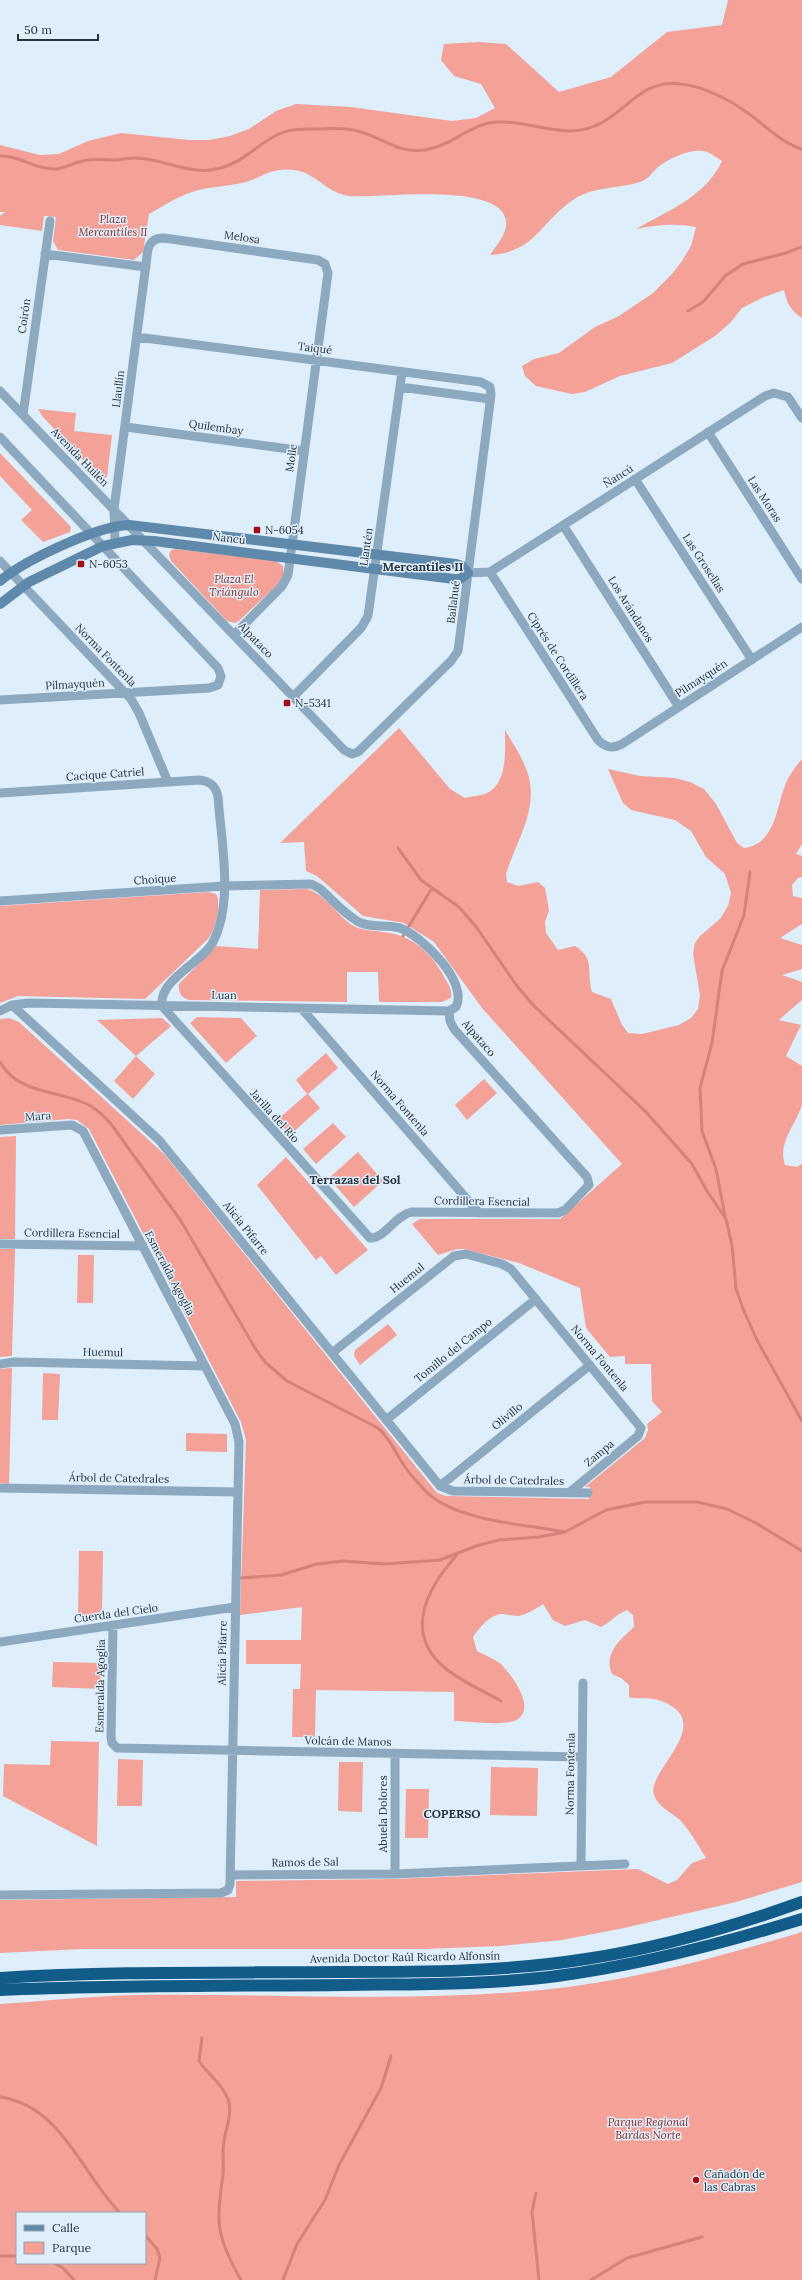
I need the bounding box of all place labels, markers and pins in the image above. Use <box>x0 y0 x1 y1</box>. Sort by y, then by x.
place label: N-6054 <box>265 523 304 537</box>
marker: N-6054 <box>252 525 262 535</box>
place label: N-6053 <box>89 557 128 571</box>
marker: N-6053 <box>76 559 86 569</box>
place label: N-5341 <box>295 696 331 710</box>
marker: N-5341 <box>282 698 292 708</box>
place label: Cañadón de las Cabras <box>704 2167 765 2194</box>
marker: Cañadón de las Cabras <box>691 2175 701 2185</box>

